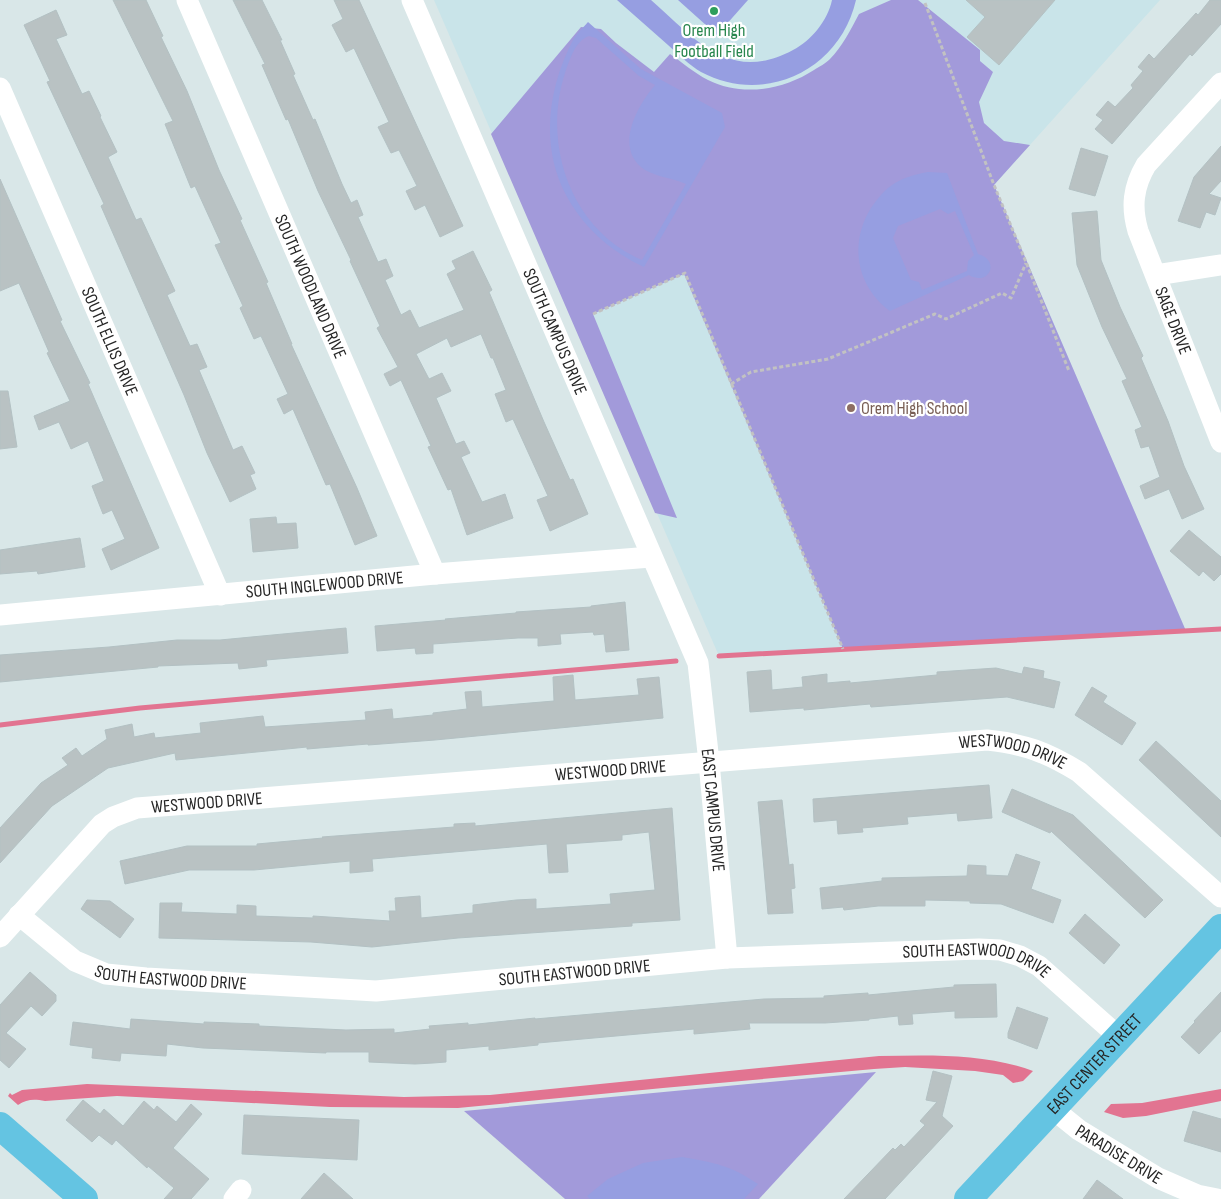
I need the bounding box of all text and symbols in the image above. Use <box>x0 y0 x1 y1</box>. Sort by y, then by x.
marker: Orem High Football Field <box>708 5 720 17</box>
place label: Orem High Football Field <box>674 20 754 62</box>
street label: SOUTH WOODLAND DRIVE <box>270 211 351 362</box>
street label: SOUTH CAMPUS DRIVE <box>518 265 591 398</box>
street label: SOUTH ELLIS DRIVE <box>77 284 142 399</box>
street label: SAGE DRIVE <box>1150 284 1196 358</box>
place label: Orem High School <box>861 398 968 419</box>
marker: Orem High School <box>845 402 857 414</box>
street label: SOUTH INGLEWOOD DRIVE <box>245 567 404 603</box>
street label: WESTWOOD DRIVE <box>958 730 1071 774</box>
street label: EAST CAMPUS DRIVE <box>697 748 729 873</box>
street label: WESTWOOD DRIVE <box>554 756 667 786</box>
street label: WESTWOOD DRIVE <box>150 788 263 818</box>
street label: SOUTH EASTWOOD DRIVE <box>902 939 1055 982</box>
street label: SOUTH EASTWOOD DRIVE <box>498 955 651 990</box>
street label: SOUTH EASTWOOD DRIVE <box>91 960 247 995</box>
street label: EAST CENTER STREET <box>1043 1010 1146 1119</box>
street label: PARADISE DRIVE <box>1071 1120 1166 1189</box>

